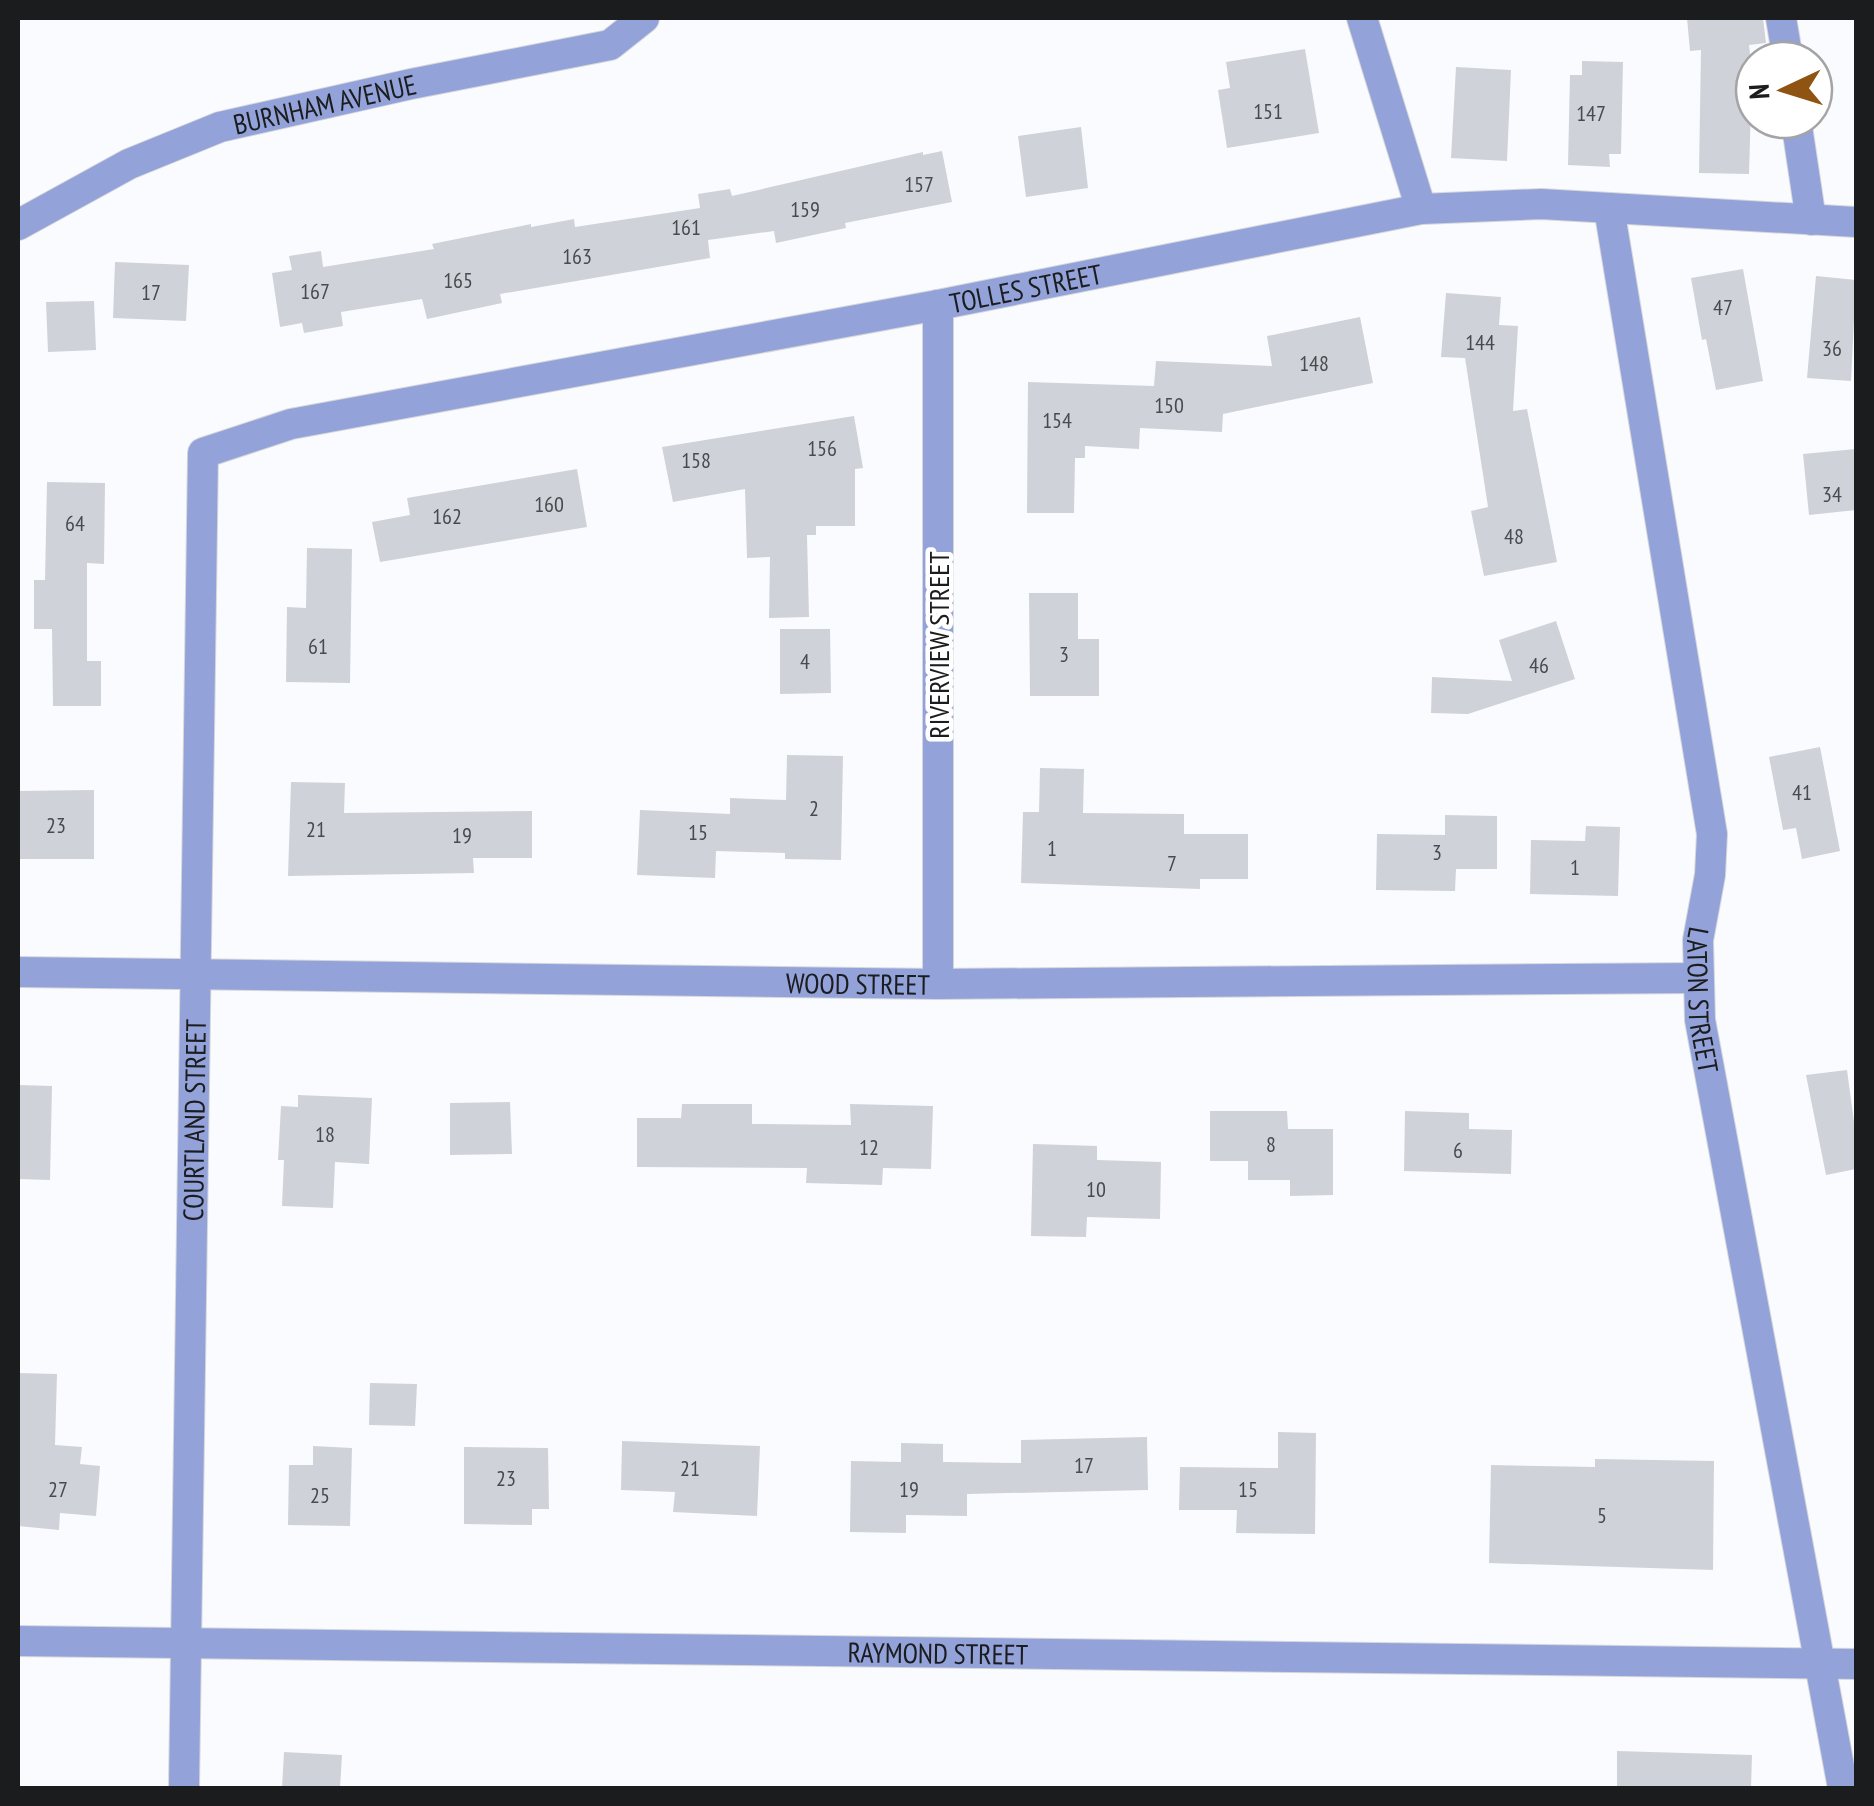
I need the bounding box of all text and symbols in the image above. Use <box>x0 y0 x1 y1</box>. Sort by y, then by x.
north arrow <box>1734 40 1834 140</box>
street label: BURNHAM AVENUE <box>229 65 420 142</box>
text: N <box>1740 83 1778 101</box>
house number: 151 <box>1253 97 1283 125</box>
house number: 147 <box>1576 99 1606 127</box>
house number: 157 <box>904 170 934 198</box>
house number: 159 <box>790 195 820 223</box>
house number: 161 <box>671 213 701 241</box>
house number: 163 <box>562 242 592 270</box>
street label: TOLLES STREET <box>946 254 1106 321</box>
house number: 165 <box>443 266 473 294</box>
house number: 167 <box>300 277 330 305</box>
house number: 17 <box>141 278 161 306</box>
house number: 47 <box>1713 293 1733 321</box>
house number: 144 <box>1465 328 1495 356</box>
house number: 36 <box>1822 334 1842 362</box>
house number: 148 <box>1299 349 1329 377</box>
house number: 150 <box>1154 391 1184 419</box>
house number: 154 <box>1042 406 1072 434</box>
house number: 156 <box>807 434 837 462</box>
house number: 158 <box>681 446 711 474</box>
house number: 34 <box>1822 480 1842 508</box>
house number: 160 <box>534 490 564 518</box>
house number: 162 <box>432 502 462 530</box>
house number: 64 <box>65 509 85 537</box>
house number: 48 <box>1504 522 1524 550</box>
street label: RIVERVIEW STREET <box>920 551 957 739</box>
house number: 61 <box>308 632 328 660</box>
house number: 3 <box>1059 640 1069 668</box>
house number: 4 <box>800 647 810 675</box>
house number: 46 <box>1529 651 1549 679</box>
house number: 41 <box>1792 778 1812 806</box>
house number: 2 <box>809 794 819 822</box>
house number: 23 <box>46 811 66 839</box>
house number: 21 <box>306 815 326 843</box>
house number: 15 <box>688 818 708 846</box>
house number: 19 <box>452 821 472 849</box>
house number: 1 <box>1047 834 1057 862</box>
house number: 3 <box>1432 838 1442 866</box>
house number: 7 <box>1167 849 1177 877</box>
house number: 1 <box>1570 853 1580 881</box>
street label: LATON STREET <box>1679 924 1728 1076</box>
street label: WOOD STREET <box>786 964 931 1002</box>
street label: COURTLAND STREET <box>174 1018 213 1221</box>
house number: 18 <box>315 1120 335 1148</box>
house number: 8 <box>1266 1130 1276 1158</box>
house number: 12 <box>859 1133 879 1161</box>
house number: 6 <box>1453 1136 1463 1164</box>
house number: 10 <box>1086 1175 1106 1203</box>
house number: 17 <box>1074 1451 1094 1479</box>
house number: 21 <box>680 1454 700 1482</box>
house number: 23 <box>496 1464 516 1492</box>
house number: 27 <box>48 1475 68 1503</box>
house number: 19 <box>899 1475 919 1503</box>
house number: 15 <box>1238 1475 1258 1503</box>
house number: 25 <box>310 1481 330 1509</box>
house number: 5 <box>1597 1501 1607 1529</box>
street label: RAYMOND STREET <box>847 1633 1029 1672</box>

